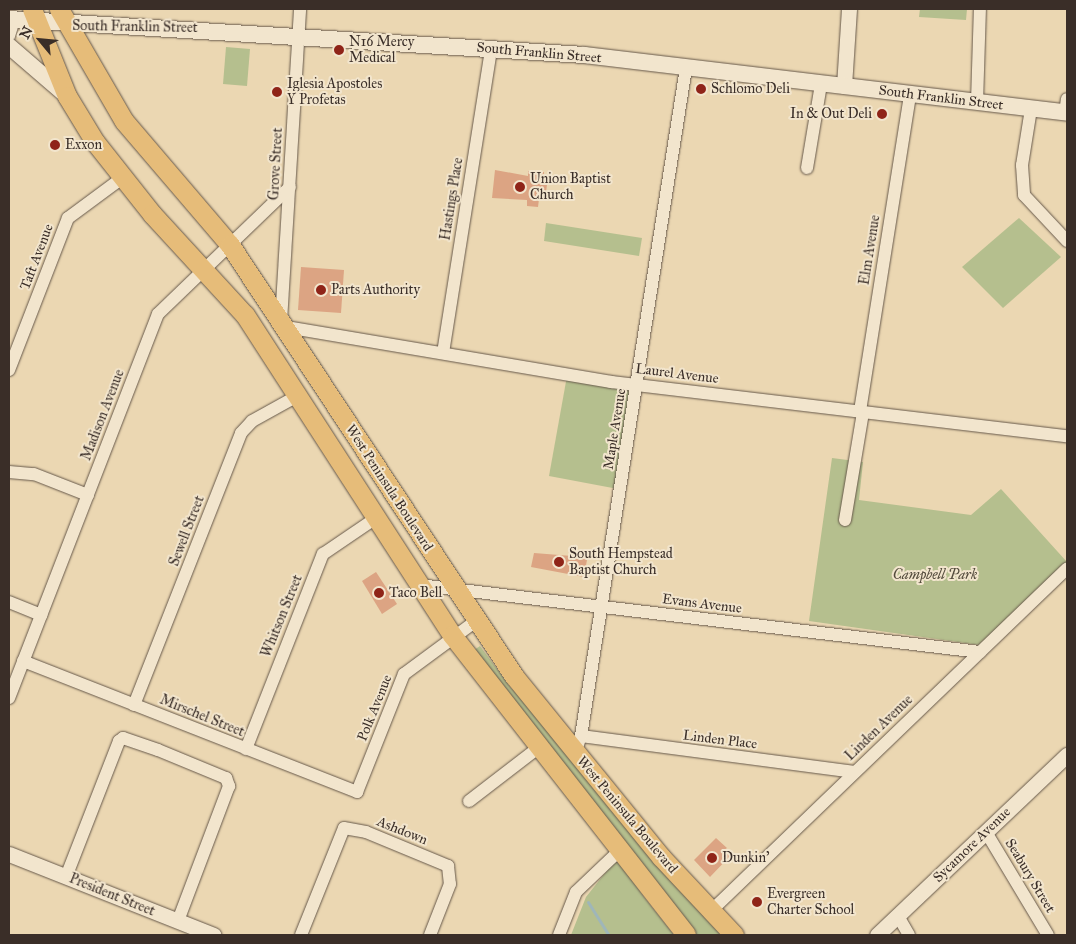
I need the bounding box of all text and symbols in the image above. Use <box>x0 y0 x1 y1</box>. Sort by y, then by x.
north arrow <box>15 15 65 65</box>
street label: South Franklin Street <box>72 18 198 36</box>
text: N <box>16 23 37 42</box>
place label: N16 Mercy Medical <box>349 34 414 66</box>
street label: South Franklin Street <box>476 39 602 67</box>
marker: N16 Mercy Medical <box>333 44 345 56</box>
place label: Iglesia Apostoles Y Profetas <box>287 76 382 108</box>
place label: Schlomo Deli <box>711 81 790 97</box>
street label: South Franklin Street <box>878 82 1004 114</box>
marker: Schlomo Deli <box>695 83 707 95</box>
marker: Iglesia Apostoles Y Profetas <box>271 86 283 98</box>
place label: In & Out Deli <box>790 106 872 122</box>
marker: In & Out Deli <box>876 108 888 120</box>
street label: Grove Street <box>266 127 286 201</box>
place label: Exxon <box>65 137 102 153</box>
marker: Exxon <box>49 139 61 151</box>
street label: Hastings Place <box>437 156 467 242</box>
place label: Union Baptist Church <box>530 171 611 203</box>
marker: Union Baptist Church <box>514 181 526 193</box>
street label: Elm Avenue <box>856 214 884 286</box>
street label: Taft Avenue <box>17 222 57 292</box>
place label: Parts Authority <box>331 282 420 298</box>
marker: Parts Authority <box>315 284 327 296</box>
street label: Laurel Avenue <box>635 361 719 387</box>
street label: Madison Avenue <box>78 367 128 463</box>
street label: Maple Avenue <box>600 387 630 471</box>
street label: West Peninsula Boulevard <box>342 422 436 554</box>
street label: Sewell Street <box>166 493 208 569</box>
place label: South Hempstead Baptist Church <box>569 546 673 578</box>
marker: South Hempstead Baptist Church <box>553 556 565 568</box>
park label: Campbell Park <box>893 567 977 583</box>
street label: Whitson Street <box>258 572 306 660</box>
place label: Taco Bell <box>389 585 442 601</box>
marker: Taco Bell <box>373 587 385 599</box>
street label: Evans Avenue <box>661 591 743 617</box>
street label: Polk Avenue <box>354 672 396 744</box>
street label: Mirschel Street <box>157 691 247 741</box>
street label: Linden Avenue <box>842 692 916 764</box>
street label: Linden Place <box>682 727 758 753</box>
street label: West Peninsula Boulevard <box>573 753 681 877</box>
street label: Sycamore Avenue <box>930 804 1014 886</box>
street label: Ashdown <box>374 813 430 849</box>
street label: Seabury Street <box>1001 836 1059 916</box>
place label: Dunkin' <box>722 850 769 866</box>
marker: Dunkin' <box>706 852 718 864</box>
street label: President Street <box>67 870 157 920</box>
place label: Evergreen Charter School <box>767 886 854 919</box>
marker: Evergreen Charter School <box>751 896 763 908</box>

